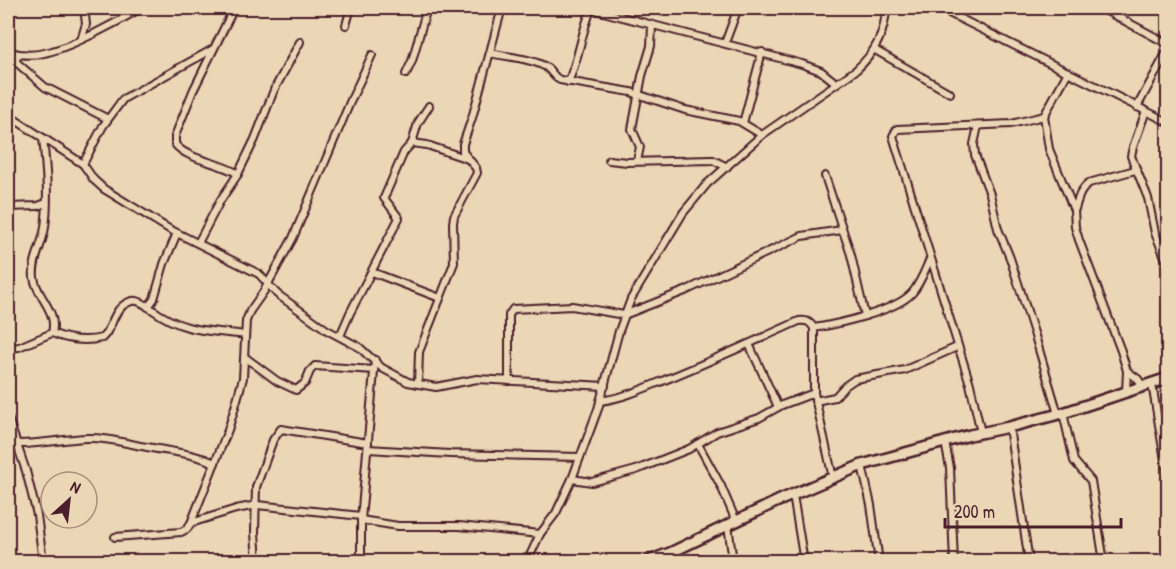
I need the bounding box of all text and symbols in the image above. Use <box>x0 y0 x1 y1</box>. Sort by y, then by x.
north arrow <box>39 470 99 530</box>
text: N <box>67 475 85 499</box>
scale bar <box>945 491 1120 529</box>
text: 200 m <box>954 499 995 524</box>

